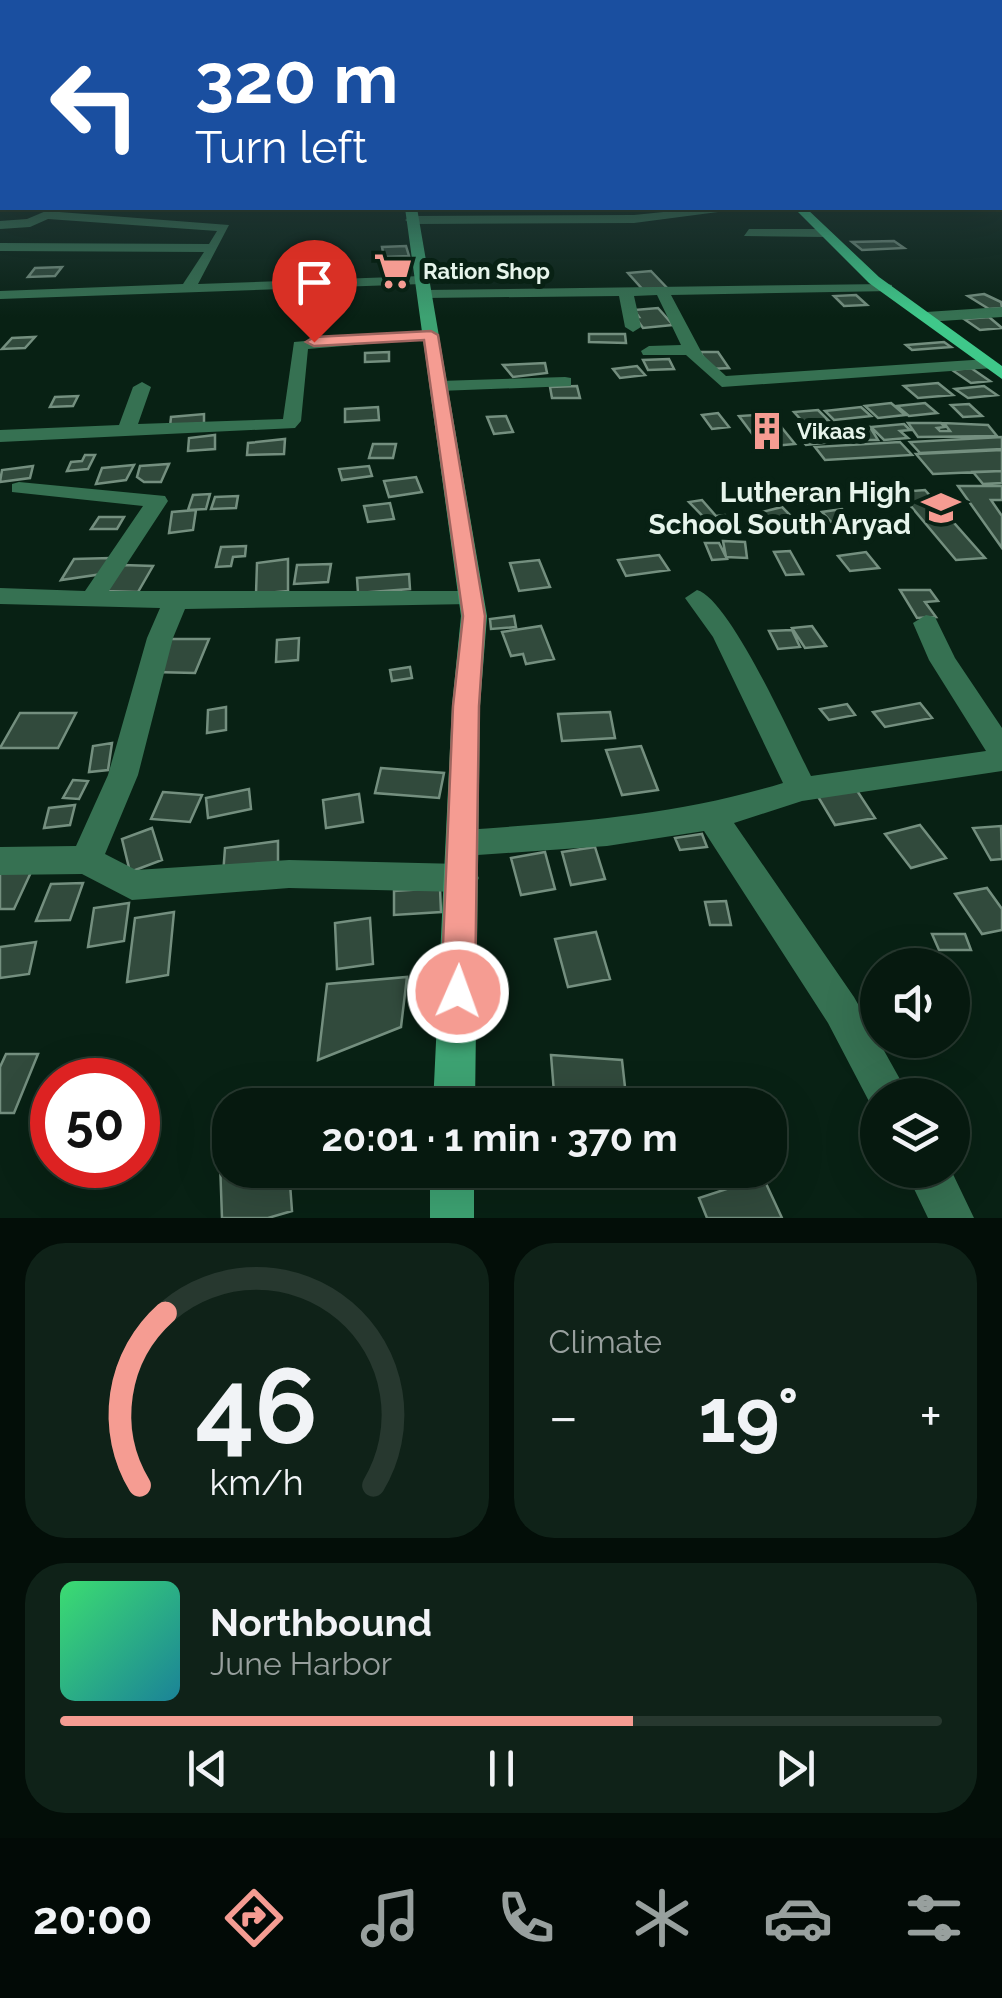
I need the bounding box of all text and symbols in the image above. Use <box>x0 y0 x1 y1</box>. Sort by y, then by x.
text: 320 m <box>195 37 399 119</box>
icon: left <box>30 40 160 170</box>
text: Turn left <box>195 121 367 174</box>
pin <box>272 240 357 343</box>
supermarket icon: Ration Shop <box>372 250 414 292</box>
icon: arrive <box>287 255 342 310</box>
place label: Ration Shop <box>423 258 550 284</box>
building icon: Vikaas <box>746 410 788 452</box>
place label: Vikaas <box>797 418 866 444</box>
place label: Lutheran High School South Aryad <box>649 476 911 541</box>
school or university icon: Lutheran High School South Aryad <box>920 487 962 529</box>
position arrow <box>406 940 510 1044</box>
map controls <box>860 948 970 1188</box>
button: sound <box>860 948 970 1058</box>
speed limit sign: 50 <box>30 1058 160 1188</box>
button: layers <box>860 1078 970 1188</box>
text: 20:01 · 1 min · 370 m <box>321 1115 678 1160</box>
text: Climate <box>549 1323 662 1360</box>
text: 46 <box>195 1345 318 1467</box>
text: 19° <box>698 1371 799 1460</box>
text: − <box>549 1384 578 1449</box>
text: + <box>919 1384 942 1449</box>
text: km/h <box>210 1461 304 1503</box>
text: Northbound <box>210 1600 432 1645</box>
text: June Harbor <box>210 1645 392 1682</box>
icon: previous <box>180 1741 235 1796</box>
icon: pause <box>474 1741 529 1796</box>
icon: next <box>768 1741 823 1796</box>
icon: directions <box>219 1883 289 1953</box>
icon: music <box>355 1883 425 1953</box>
icon: phone <box>491 1883 561 1953</box>
icon: climate <box>627 1883 697 1953</box>
icon: car <box>763 1883 833 1953</box>
icon: filters <box>899 1883 969 1953</box>
text: 20:00 <box>33 1892 152 1945</box>

